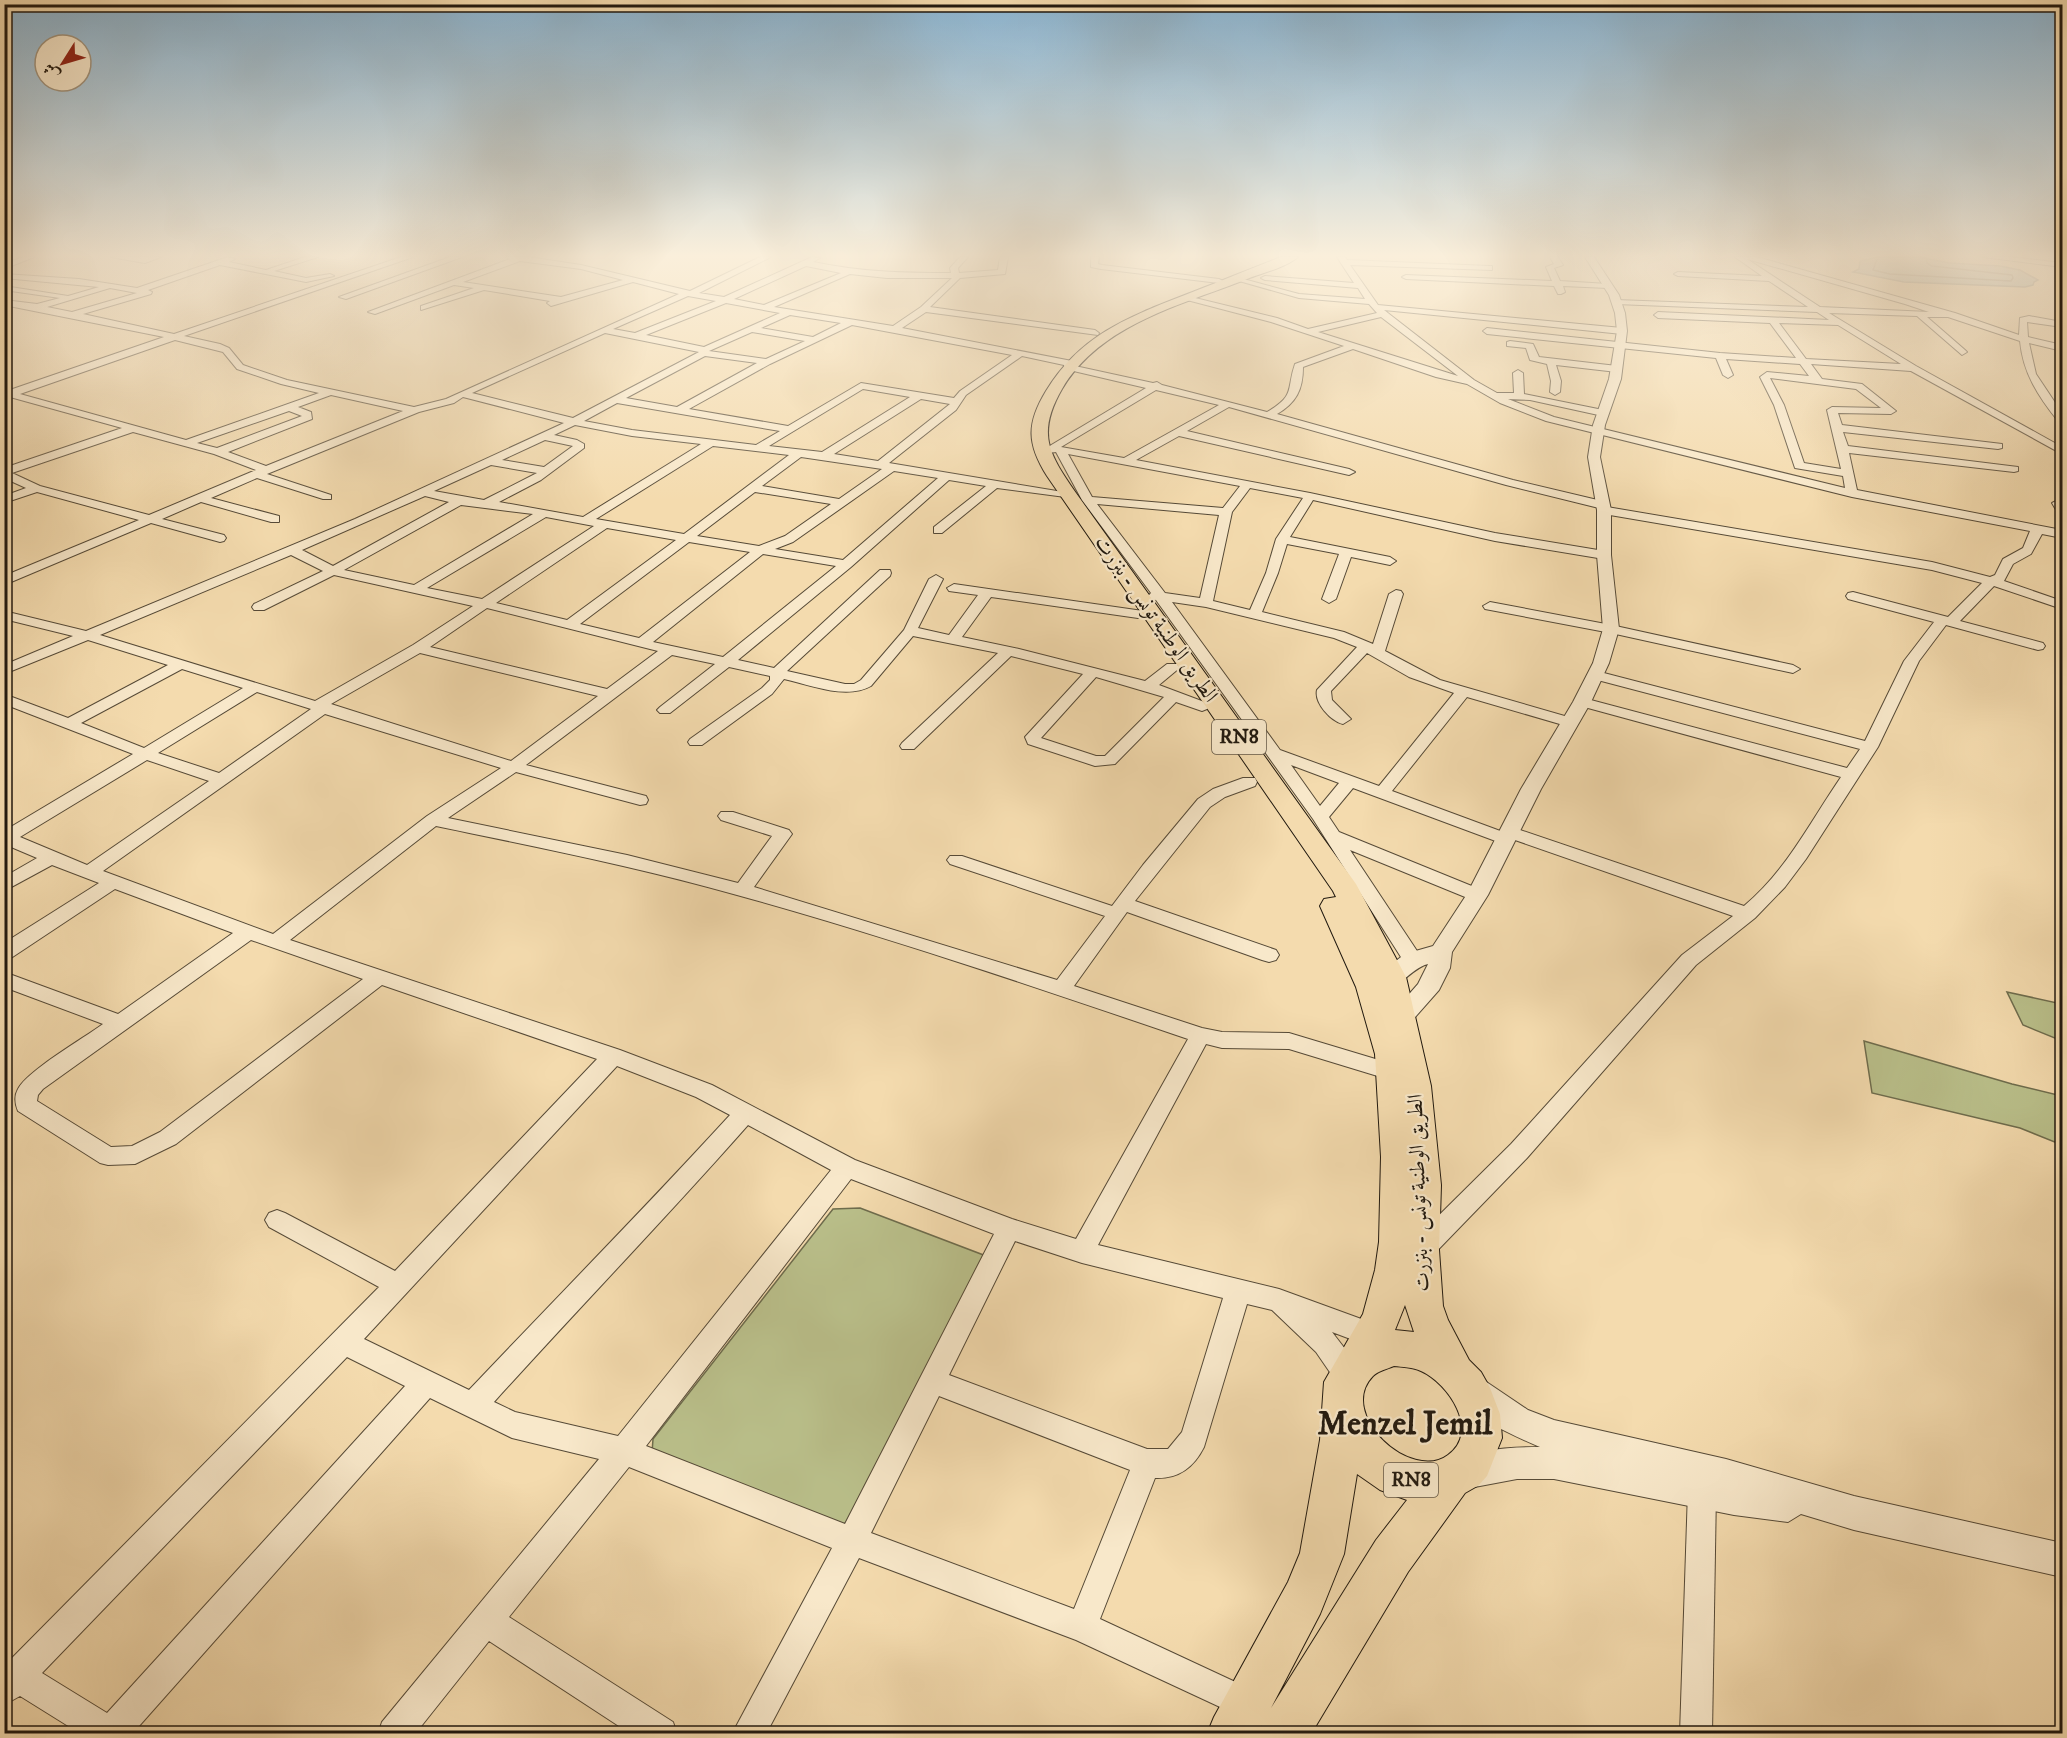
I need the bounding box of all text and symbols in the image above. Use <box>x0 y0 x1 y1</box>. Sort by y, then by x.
north arrow <box>33 33 93 93</box>
text: ش <box>39 59 65 84</box>
street label: الطريق الوطنية تونس - بنزرت <box>1089 531 1223 707</box>
road number: RN8 <box>1212 720 1266 754</box>
street label: الطريق الوطنية تونس - بنزرت <box>1403 1094 1435 1292</box>
district label: Menzel Jemil <box>1318 1404 1494 1445</box>
road number: RN8 <box>1384 1463 1438 1497</box>

